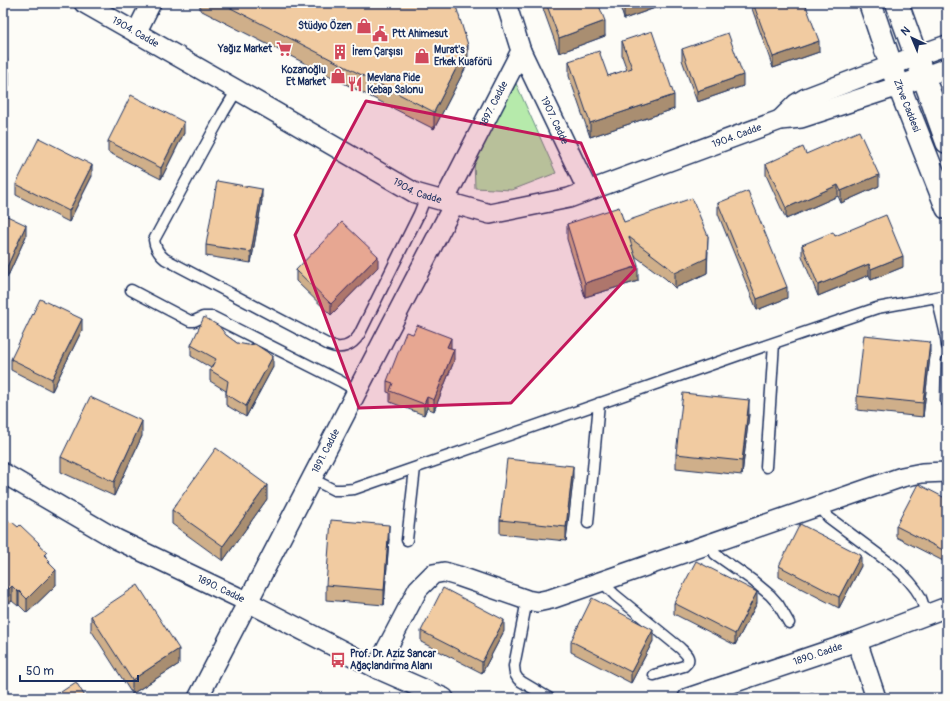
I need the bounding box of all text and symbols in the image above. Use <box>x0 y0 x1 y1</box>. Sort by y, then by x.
street label: 1904. Cadde <box>110 14 161 50</box>
shop icon: Stüdyo Özen <box>355 17 373 35</box>
place label: Stüdyo Özen <box>298 18 352 32</box>
north arrow <box>892 18 932 58</box>
text: N <box>898 24 913 38</box>
public building icon: Ptt Ahimesut <box>371 25 389 43</box>
place label: Ptt Ahimesut <box>392 28 449 40</box>
supermarket icon: Yağız Market <box>275 40 293 58</box>
place label: Yağız Market <box>217 43 273 55</box>
building icon: İrem Çarşısı <box>331 43 349 61</box>
place label: İrem Çarşısı <box>352 44 403 58</box>
place label: Murat's Erkek Kuaförü <box>434 44 492 68</box>
shop icon: Murat's Erkek Kuaförü <box>413 47 431 65</box>
place label: Kozanoğlu Et Market <box>281 64 327 88</box>
shop icon: Kozanoğlu Et Market <box>329 67 347 85</box>
place label: Mevlana Pide Kebap Salonu <box>367 72 423 96</box>
restaurant icon: Mevlana Pide Kebap Salonu <box>346 75 364 93</box>
street label: Zirve Caddesi <box>891 77 923 134</box>
street label: 1897. Cadde <box>477 79 510 129</box>
street label: 1907. Cadde <box>538 95 571 146</box>
street label: 1904. Cadde <box>710 121 763 151</box>
street label: 1904. Cadde <box>391 176 443 206</box>
street label: 1891. Cadde <box>310 427 342 475</box>
street label: 1890. Cadde <box>195 573 246 605</box>
street label: 1890. Cadde <box>792 640 844 668</box>
place label: Prof. Dr. Aziz Sancar Ağaçlandırma Alanı <box>350 648 436 672</box>
bus stop icon: Prof. Dr. Aziz Sancar Ağaçlandırma Alanı <box>329 651 347 669</box>
scale bar <box>20 657 138 683</box>
text: 50 m <box>26 664 54 679</box>

